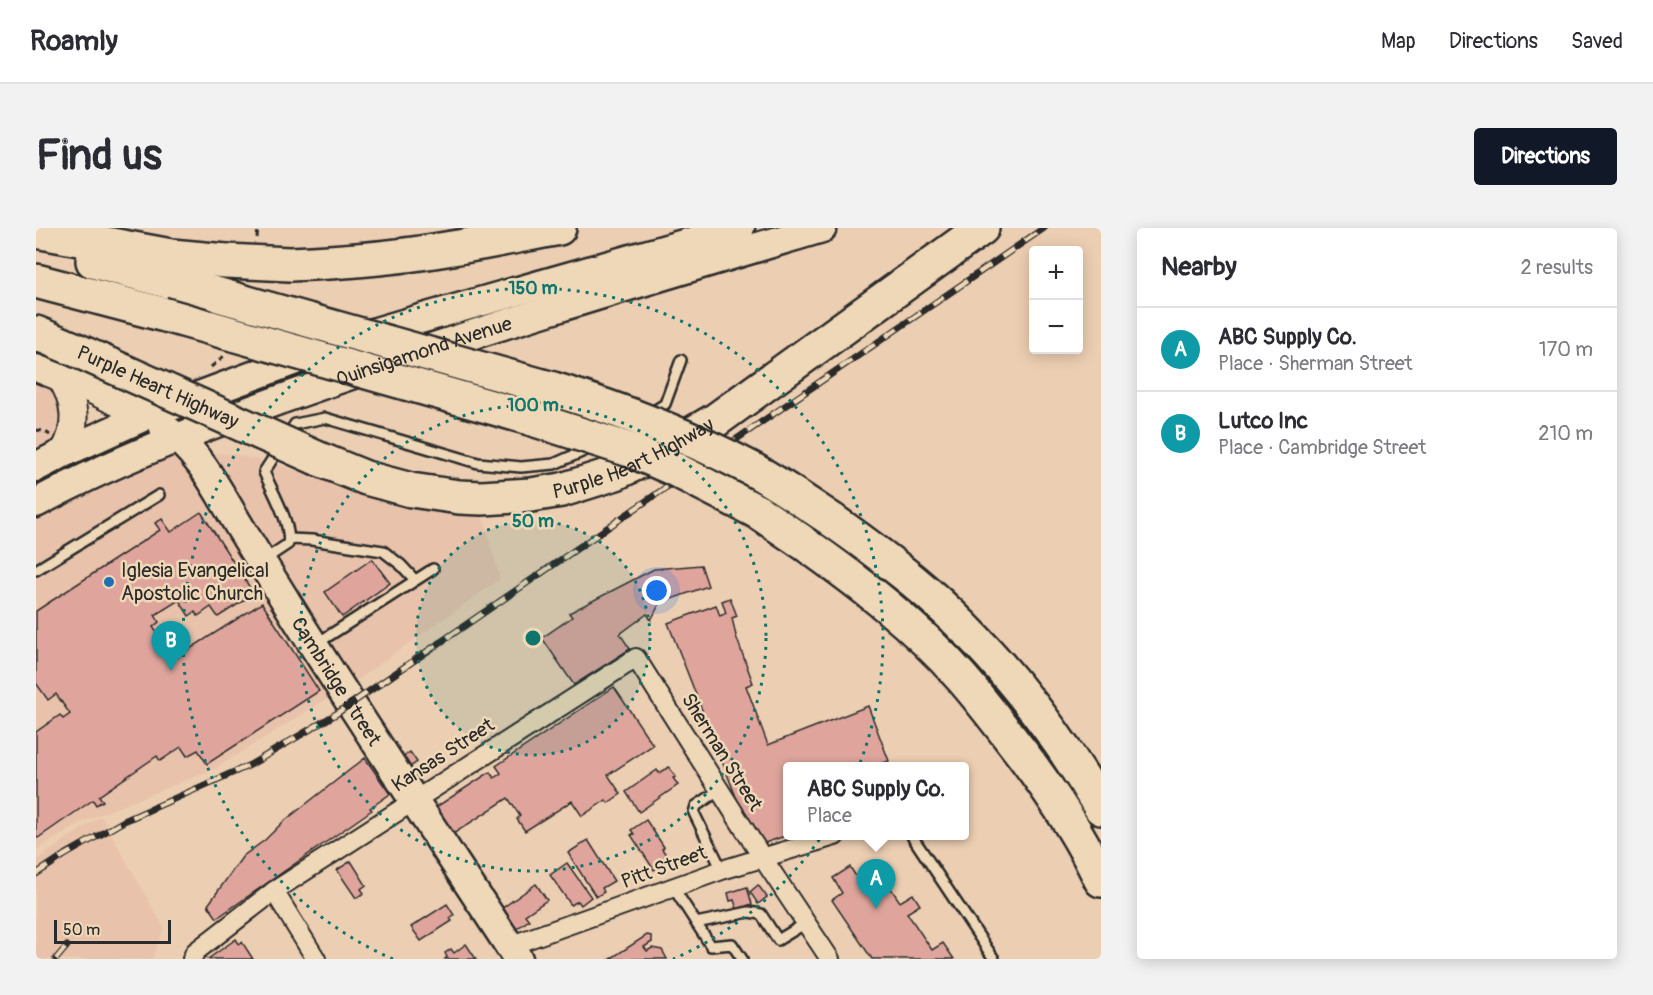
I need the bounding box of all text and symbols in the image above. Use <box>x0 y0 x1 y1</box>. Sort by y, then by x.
text: Roamly <box>30 24 118 59</box>
text: Map <box>1381 28 1416 55</box>
text: Directions <box>1449 28 1538 55</box>
text: Saved <box>1571 28 1623 55</box>
button: Directions <box>1474 128 1617 185</box>
text: Find us <box>36 130 162 182</box>
map controls <box>1029 246 1083 354</box>
button: + <box>1029 246 1083 300</box>
text: Nearby <box>1161 251 1237 283</box>
text: 2 results <box>1521 255 1593 280</box>
text: 150 m <box>509 277 558 300</box>
button: − <box>1029 300 1083 354</box>
street label: Quinsigamond Avenue <box>332 310 515 392</box>
text: ABC Supply Co. <box>1218 323 1357 351</box>
text: A <box>1174 337 1187 362</box>
text: 170 m <box>1539 337 1593 362</box>
street label: Purple Heart Highway <box>73 340 243 434</box>
text: Place · Sherman Street <box>1218 351 1413 376</box>
text: 100 m <box>507 394 559 417</box>
text: Lutco Inc <box>1218 407 1308 435</box>
street label: Purple Heart Highway <box>551 411 718 504</box>
text: B <box>1175 421 1186 446</box>
text: 210 m <box>1538 421 1593 446</box>
text: Place · Cambridge Street <box>1218 435 1426 460</box>
text: 50 m <box>512 510 554 533</box>
place label: Iglesia Evangelical Apostolic Church <box>121 558 269 606</box>
marker: Iglesia Evangelical Apostolic Church <box>102 575 116 589</box>
your location <box>642 576 671 605</box>
street label: Cambridge Street <box>286 612 388 751</box>
pin: B <box>152 622 190 671</box>
centre of rings <box>523 628 543 648</box>
street label: Sherman Street <box>676 688 769 816</box>
street label: Kansas Street <box>387 712 500 797</box>
popup <box>783 762 969 840</box>
text: ABC Supply Co. <box>807 775 945 803</box>
text: Place <box>807 803 852 828</box>
street label: Pitt Street <box>618 840 711 894</box>
pin: A <box>856 860 896 909</box>
scale bar <box>54 917 171 944</box>
text: 50 m <box>63 920 100 940</box>

